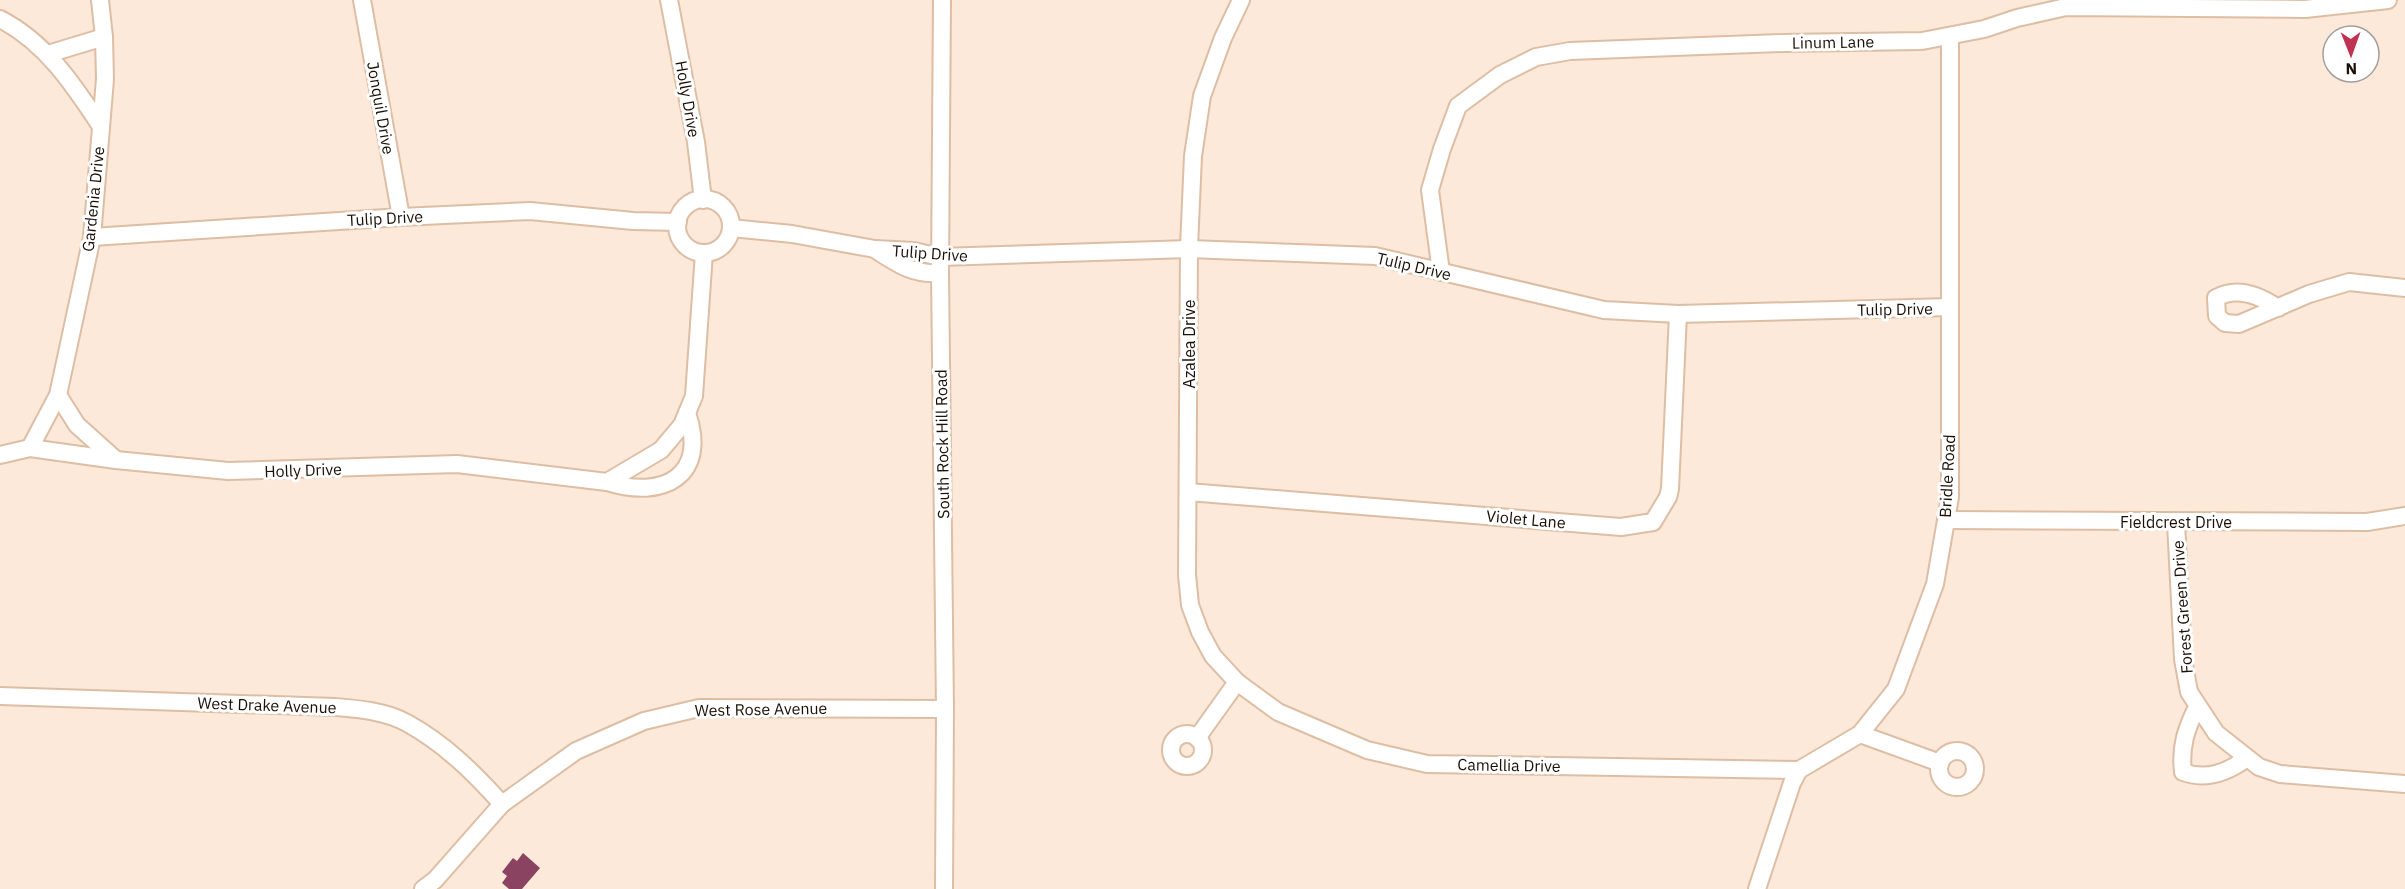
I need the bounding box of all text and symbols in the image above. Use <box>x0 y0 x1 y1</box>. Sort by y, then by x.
north arrow <box>2321 24 2381 84</box>
street label: Linum Lane <box>1792 31 1875 53</box>
street label: Holly Drive <box>671 59 705 139</box>
text: N <box>2345 59 2357 79</box>
street label: Jonquil Drive <box>363 60 399 156</box>
street label: Gardenia Drive <box>78 145 109 253</box>
street label: Tulip Drive <box>347 206 424 230</box>
street label: Tulip Drive <box>891 240 969 266</box>
street label: Tulip Drive <box>1375 248 1453 284</box>
street label: Tulip Drive <box>1857 298 1933 320</box>
street label: Azalea Drive <box>1179 299 1199 388</box>
street label: South Rock Hill Road <box>931 369 953 519</box>
street label: Bridle Road <box>1935 434 1959 518</box>
street label: Holly Drive <box>264 459 342 481</box>
street label: Violet Lane <box>1485 506 1567 532</box>
street label: Fieldcrest Drive <box>2120 512 2232 532</box>
street label: Forest Green Drive <box>2167 539 2197 674</box>
street label: West Drake Avenue <box>197 693 337 717</box>
street label: West Rose Avenue <box>695 698 828 720</box>
street label: Camellia Drive <box>1457 754 1561 776</box>

